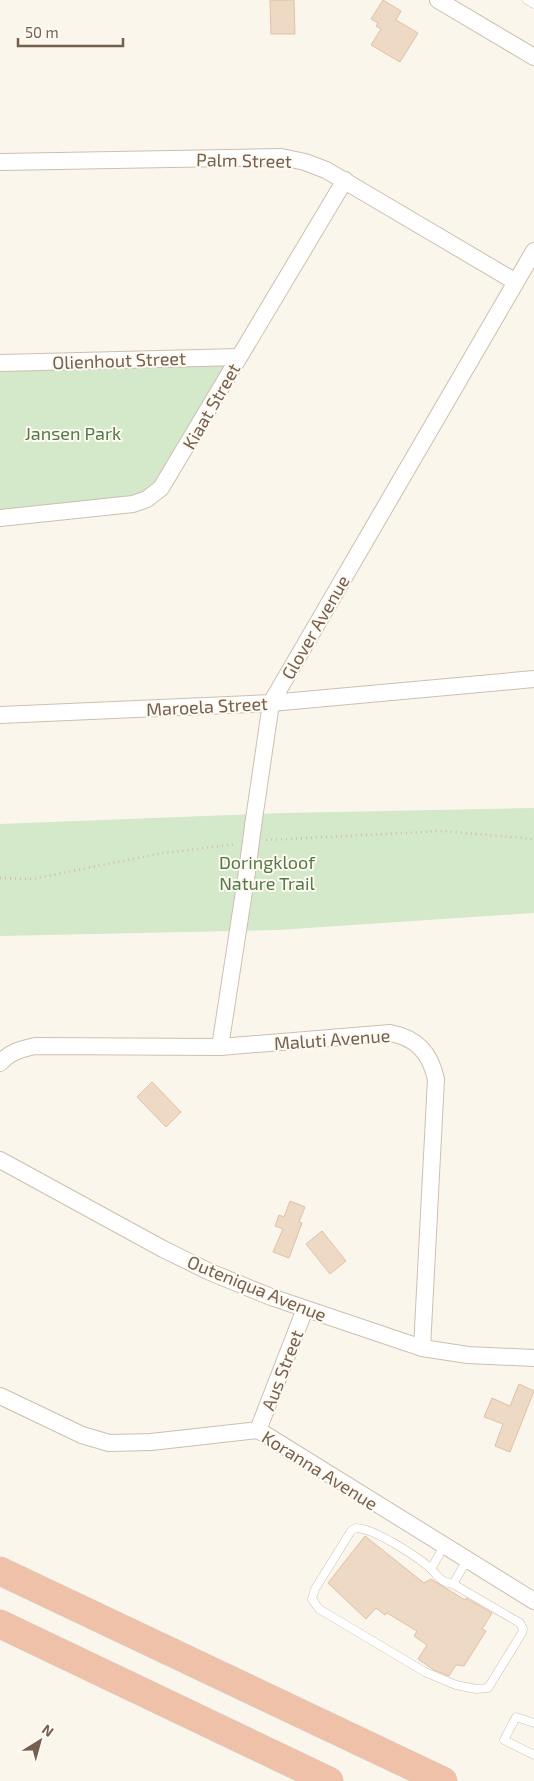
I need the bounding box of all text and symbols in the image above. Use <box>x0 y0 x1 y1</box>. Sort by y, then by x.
scale bar <box>18 15 122 47</box>
text: 50 m <box>25 23 59 41</box>
street label: Palm Street <box>196 148 292 172</box>
street label: Olienhout Street <box>52 347 186 373</box>
street label: Kiaat Street <box>178 359 245 453</box>
park label: Jansen Park <box>25 422 121 444</box>
street label: Glover Avenue <box>276 571 354 683</box>
street label: Maroela Street <box>146 692 269 720</box>
park label: Doringkloof Nature Trail <box>219 851 316 894</box>
street label: Maluti Avenue <box>273 1024 391 1054</box>
street label: Outeniqua Avenue <box>184 1250 330 1326</box>
street label: Aus Street <box>257 1326 307 1413</box>
street label: Koranna Avenue <box>258 1426 382 1514</box>
north arrow <box>15 1716 65 1766</box>
text: N <box>39 1720 57 1740</box>

